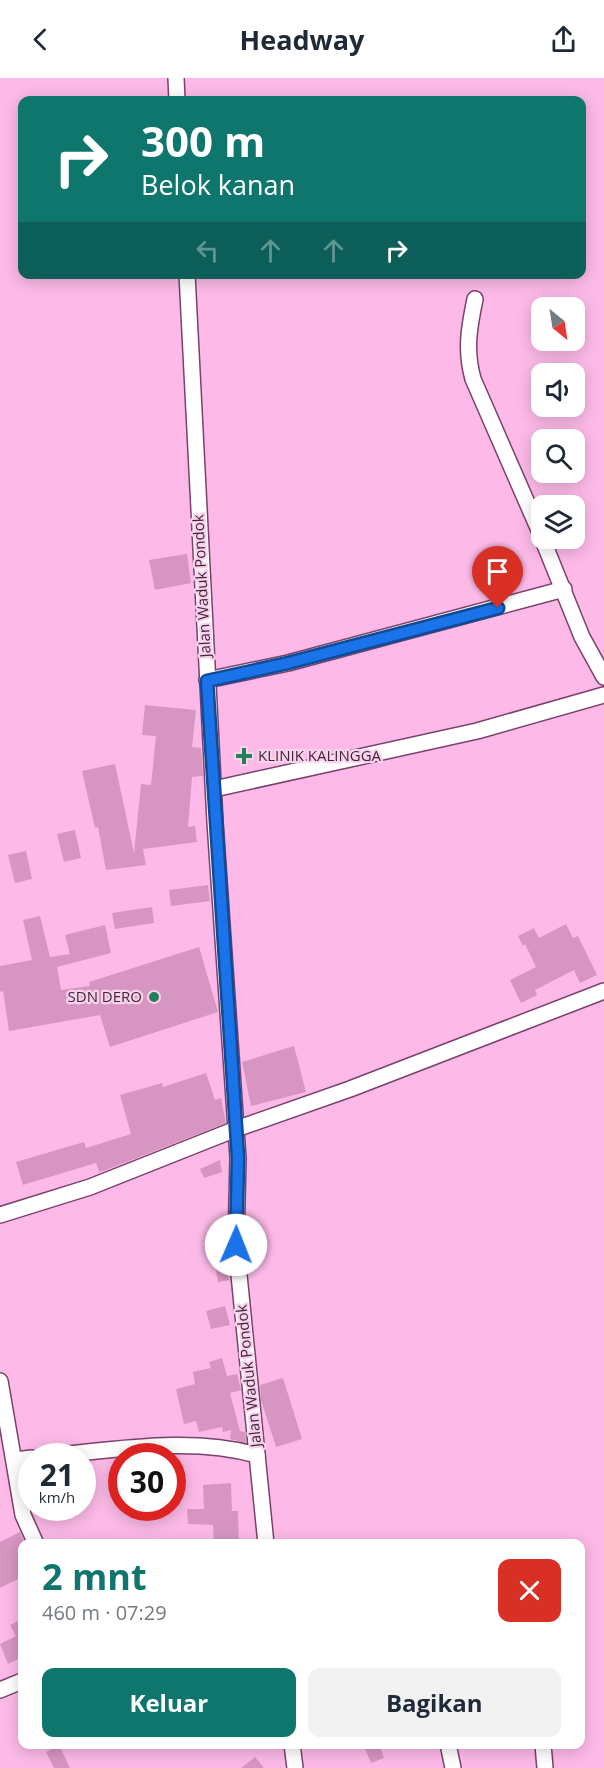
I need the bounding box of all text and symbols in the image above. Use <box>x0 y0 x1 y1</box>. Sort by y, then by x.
text: Headway <box>240 21 364 58</box>
icon: back <box>24 23 57 56</box>
icon: share <box>547 23 580 56</box>
text: 300 m <box>141 112 265 169</box>
icon: right <box>42 120 120 198</box>
text: Belok kanan <box>141 166 295 203</box>
icon: left <box>191 234 224 267</box>
icon: ahead <box>254 234 287 267</box>
icon: ahead <box>317 234 350 267</box>
icon: right <box>380 234 413 267</box>
north arrow <box>531 297 585 351</box>
map controls <box>531 297 585 549</box>
button: sound <box>531 363 585 417</box>
button: search <box>531 429 585 483</box>
button: layers <box>531 495 585 549</box>
street label: Jalan Waduk Pondok <box>187 514 215 660</box>
pin <box>472 546 523 608</box>
icon: arrive <box>481 555 514 588</box>
place label: KLINIK KALINGGA <box>258 745 382 765</box>
marker: KLINIK KALINGGA <box>235 747 253 765</box>
place label: SDN DERO <box>68 986 142 1006</box>
marker: SDN DERO <box>147 990 161 1004</box>
position arrow <box>204 1213 268 1277</box>
street label: Jalan Waduk Pondok <box>231 1304 266 1450</box>
speed limit sign: 30 <box>108 1443 186 1521</box>
text: 21 <box>40 1454 74 1495</box>
text: km/h <box>39 1487 75 1507</box>
text: 2 mnt <box>42 1552 147 1601</box>
button: close <box>498 1559 561 1622</box>
text: 460 m · 07:29 <box>42 1599 167 1626</box>
button: Keluar <box>42 1668 296 1737</box>
button: Bagikan <box>308 1668 561 1737</box>

